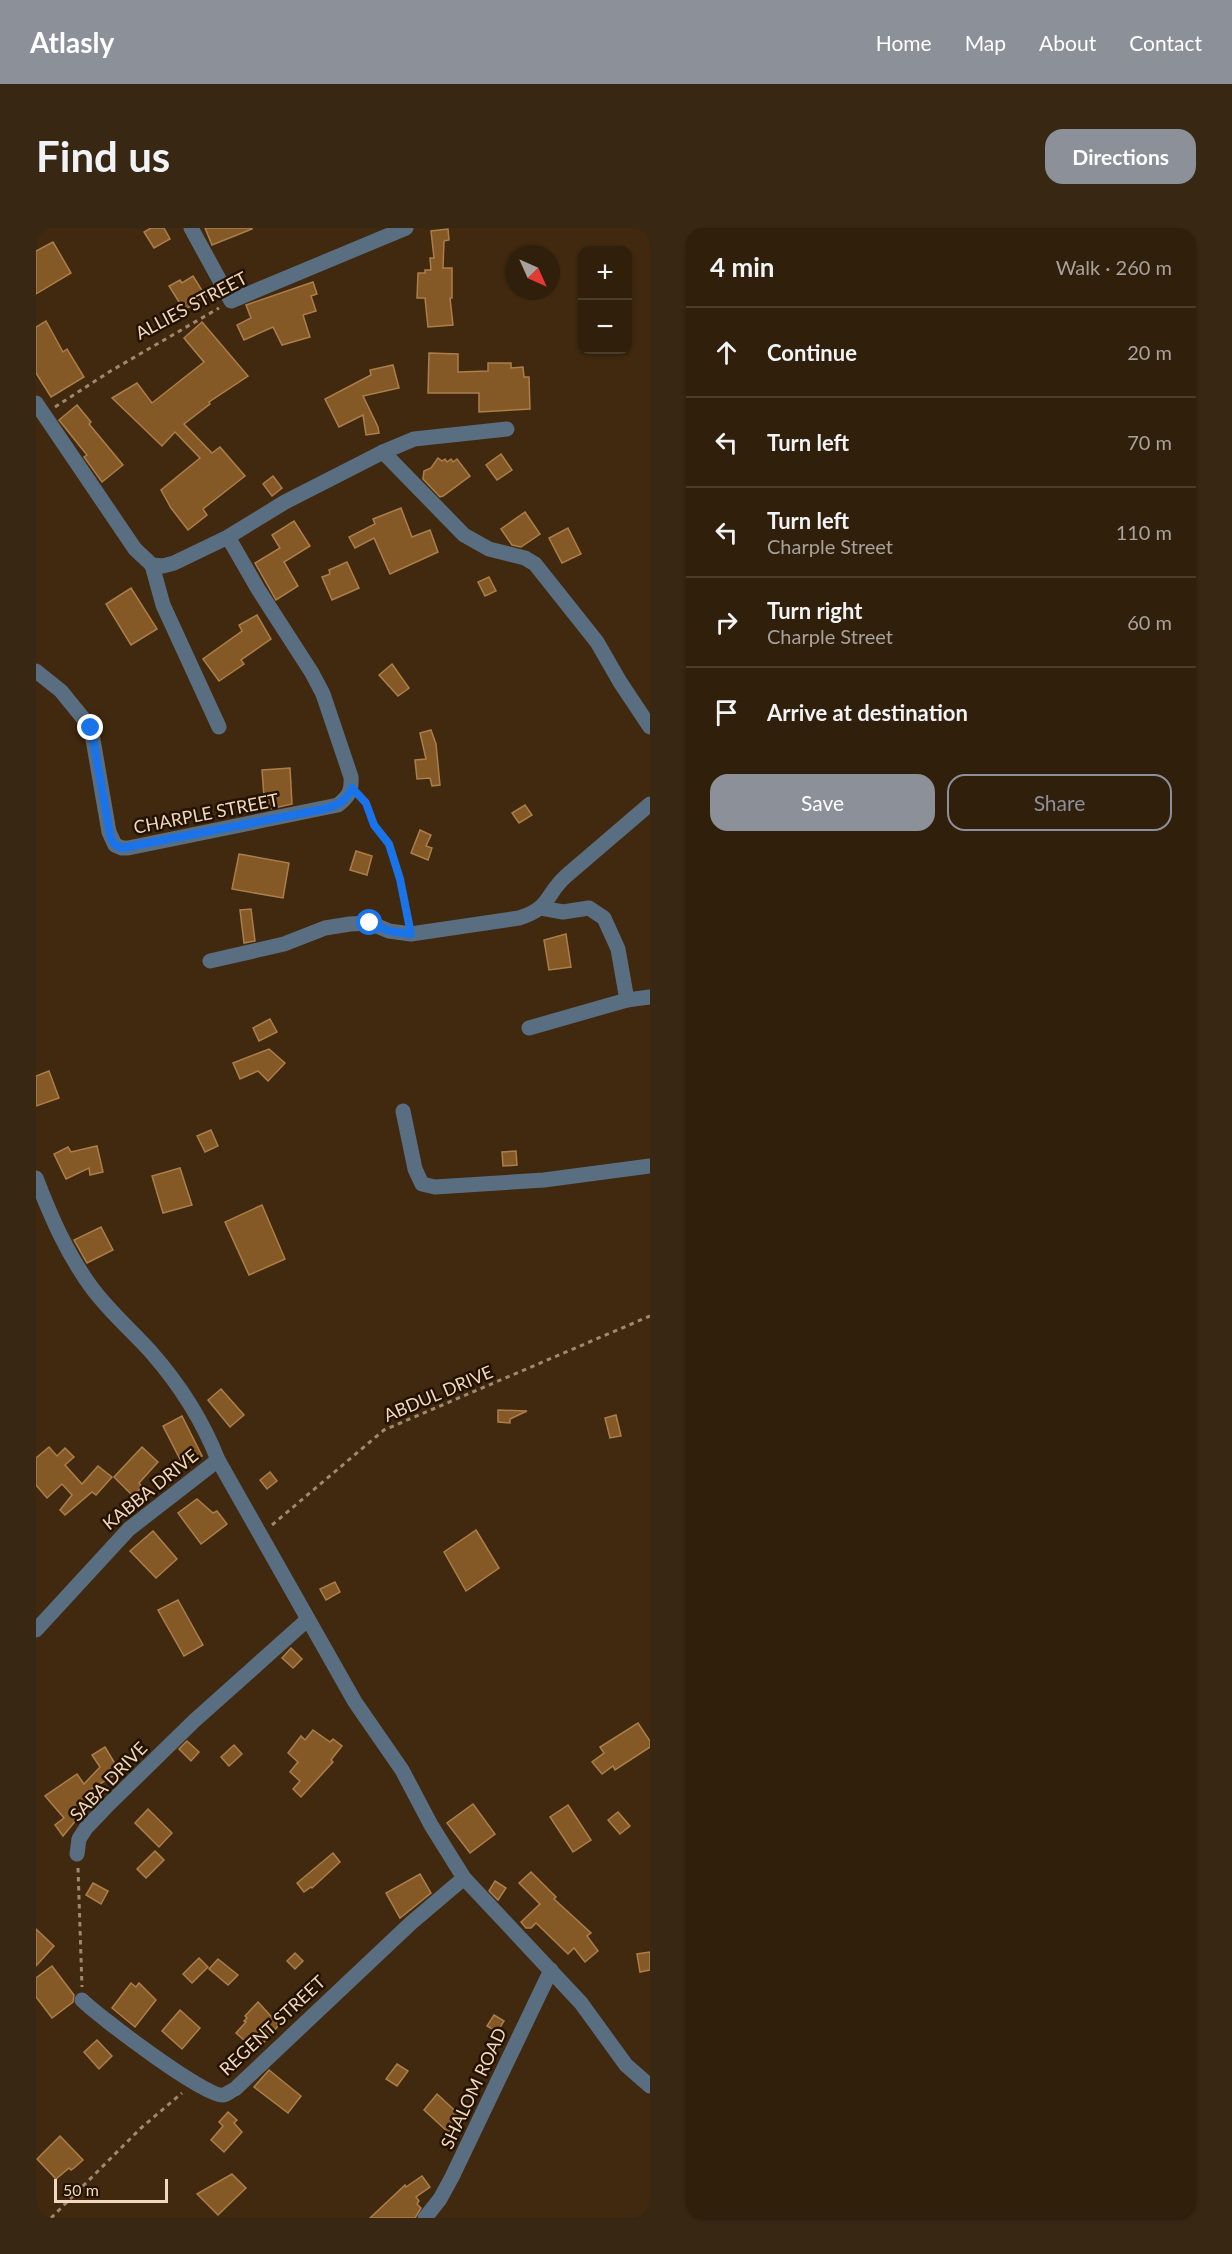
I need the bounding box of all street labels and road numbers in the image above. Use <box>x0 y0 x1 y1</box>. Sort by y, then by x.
street label: ALLIES STREET <box>131 266 251 344</box>
street label: CHARPLE STREET <box>132 788 281 838</box>
street label: ABDUL DRIVE <box>380 1360 496 1426</box>
street label: KABBA DRIVE <box>98 1444 202 1534</box>
street label: SABA DRIVE <box>65 1737 151 1825</box>
street label: REGENT STREET <box>215 1970 330 2080</box>
street label: SHALOM ROAD <box>435 2024 511 2152</box>

